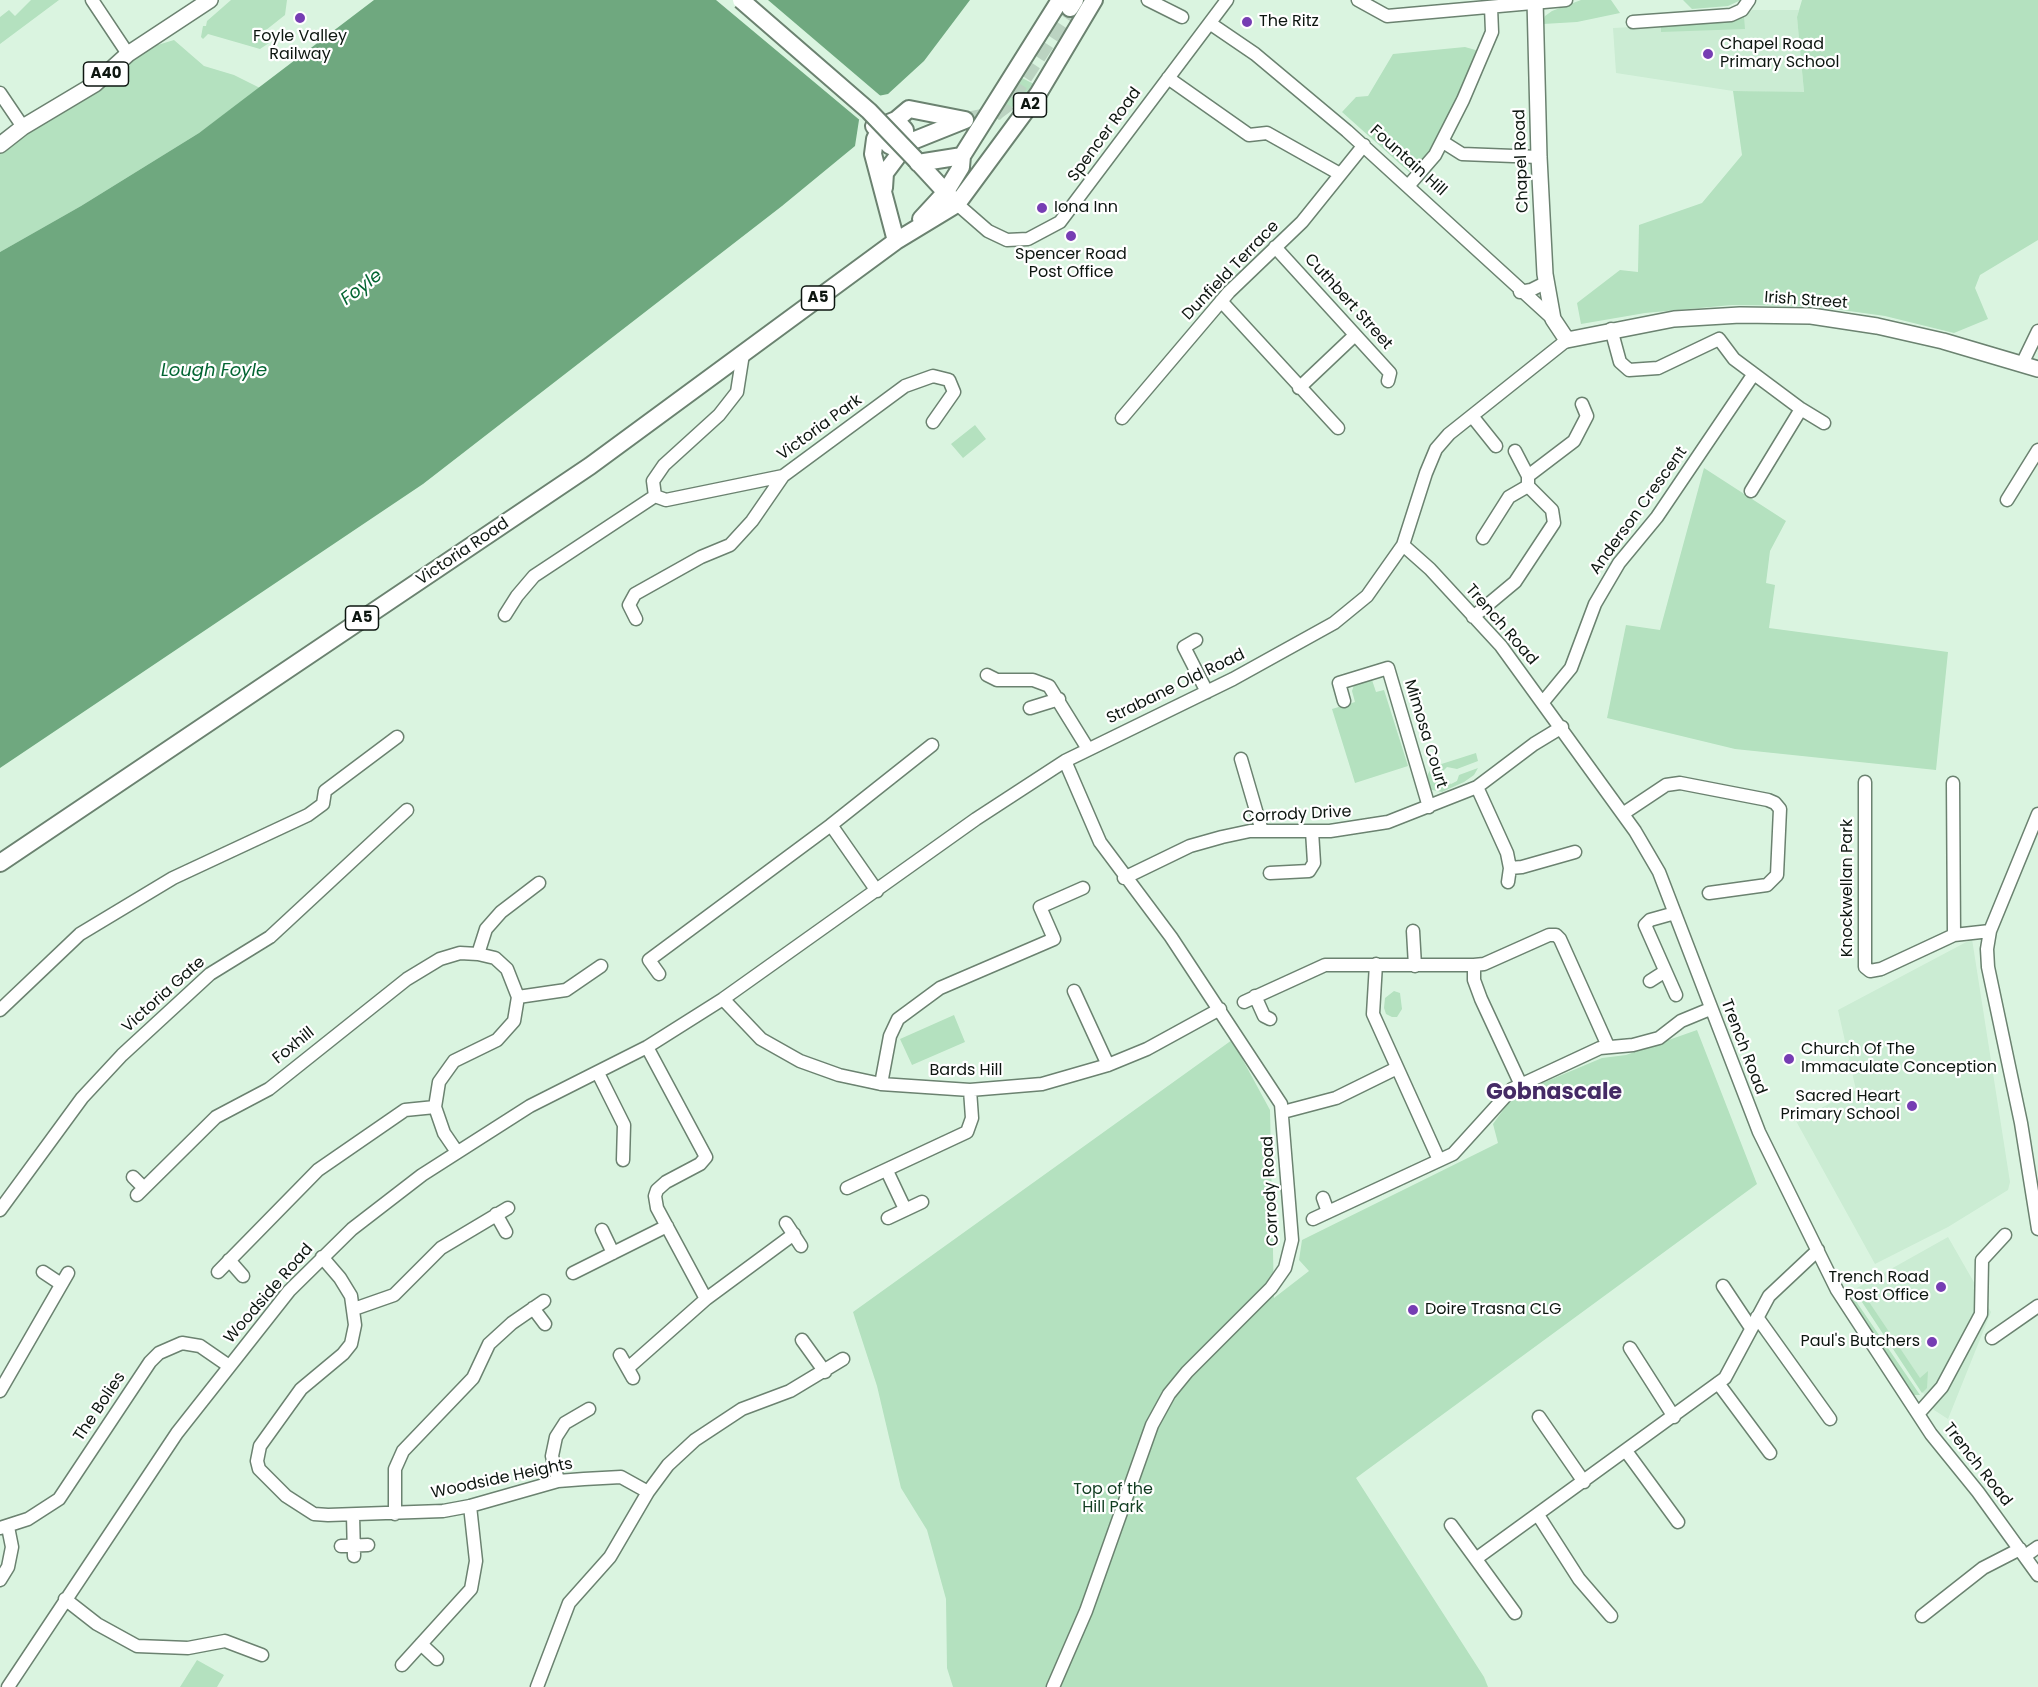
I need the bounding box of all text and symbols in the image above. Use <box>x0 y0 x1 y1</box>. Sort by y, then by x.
marker: Foyle Valley Railway <box>293 11 307 25</box>
place label: The Ritz <box>1259 12 1319 32</box>
marker: The Ritz <box>1240 15 1254 29</box>
place label: Foyle Valley Railway <box>253 27 347 65</box>
place label: Chapel Road Primary School <box>1720 35 1839 73</box>
marker: Chapel Road Primary School <box>1701 47 1715 61</box>
road number: A40 <box>84 62 128 86</box>
street label: Spencer Road <box>1064 84 1146 186</box>
road number: A2 <box>1014 93 1046 117</box>
street label: Chapel Road <box>1511 109 1533 213</box>
street label: Fountain Hill <box>1366 121 1450 201</box>
place label: Iona Inn <box>1054 198 1118 218</box>
marker: Iona Inn <box>1035 201 1049 215</box>
street label: Dunfield Terrace <box>1179 217 1283 325</box>
marker: Spencer Road Post Office <box>1064 229 1078 243</box>
place label: Spencer Road Post Office <box>1015 245 1127 283</box>
street label: Cuthbert Street <box>1300 250 1396 354</box>
water label: Foyle <box>337 265 387 311</box>
road number: A5 <box>802 286 834 310</box>
street label: Irish Street <box>1764 289 1848 313</box>
water label: Lough Foyle <box>161 360 267 382</box>
street label: Victoria Park <box>774 391 866 465</box>
street label: Anderson Crescent <box>1586 443 1692 579</box>
street label: Victoria Road <box>413 514 513 590</box>
street label: Trench Road <box>1461 581 1541 669</box>
road number: A5 <box>346 606 378 630</box>
street label: Strabane Old Road <box>1104 645 1248 729</box>
street label: Mimosa Court <box>1399 677 1451 791</box>
street label: Corrody Drive <box>1242 803 1352 827</box>
street label: Knockwellan Park <box>1838 819 1858 957</box>
street label: Victoria Gate <box>119 953 209 1037</box>
street label: Trench Road <box>1716 997 1770 1097</box>
street label: Foxhill <box>269 1023 319 1069</box>
place label: Church Of The Immaculate Conception <box>1801 1040 1997 1078</box>
marker: Church Of The Immaculate Conception <box>1782 1052 1796 1066</box>
street label: Bards Hill <box>930 1061 1002 1081</box>
district label: Gobnascale <box>1486 1080 1622 1106</box>
place label: Sacred Heart Primary School <box>1781 1087 1900 1125</box>
marker: Sacred Heart Primary School <box>1905 1099 1919 1113</box>
street label: Corrody Road <box>1259 1135 1283 1247</box>
street label: Woodside Road <box>220 1240 318 1348</box>
place label: Trench Road Post Office <box>1828 1268 1929 1306</box>
marker: Trench Road Post Office <box>1934 1280 1948 1294</box>
place label: Doire Trasna CLG <box>1425 1300 1561 1320</box>
marker: Doire Trasna CLG <box>1406 1303 1420 1317</box>
place label: Paul's Butchers <box>1801 1332 1920 1352</box>
marker: Paul's Butchers <box>1925 1335 1939 1349</box>
street label: The Bolies <box>70 1369 130 1445</box>
street label: Trench Road <box>1938 1419 2016 1511</box>
street label: Woodside Heights <box>429 1455 575 1503</box>
park label: Top of the Hill Park <box>1073 1480 1153 1518</box>

